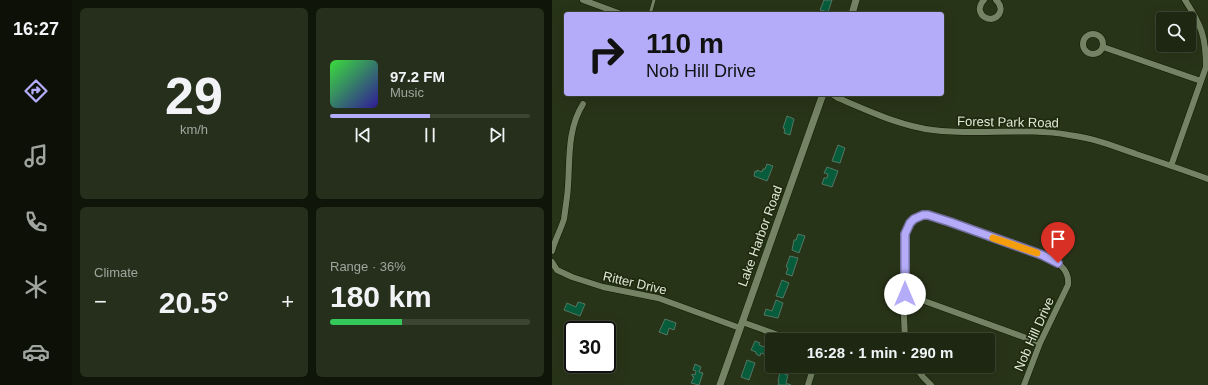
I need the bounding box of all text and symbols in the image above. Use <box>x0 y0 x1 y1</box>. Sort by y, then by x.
map controls <box>1156 12 1196 52</box>
button: search <box>1156 12 1196 52</box>
text: 16:27 <box>13 19 59 39</box>
icon: right <box>580 28 632 80</box>
text: 110 m <box>646 28 724 59</box>
text: Nob Hill Drive <box>646 61 756 81</box>
text: 29 <box>165 67 223 125</box>
text: 97.2 FM <box>390 68 445 85</box>
icon: directions <box>22 77 50 105</box>
text: Music <box>390 85 424 100</box>
street label: Forest Park Road <box>957 114 1059 130</box>
text: km/h <box>180 122 208 137</box>
icon: previous <box>352 124 374 146</box>
icon: pause <box>419 124 441 146</box>
icon: next <box>486 124 508 146</box>
icon: music <box>22 142 50 170</box>
street label: Lake Harbor Road <box>735 184 785 288</box>
icon: phone <box>22 208 50 236</box>
pin <box>1041 222 1075 263</box>
icon: arrive <box>1047 228 1069 250</box>
text: Range · 36% <box>330 259 406 274</box>
text: Climate <box>94 265 138 280</box>
street label: Ritter Drive <box>602 268 668 298</box>
icon: climate <box>22 273 50 301</box>
position arrow <box>884 273 926 315</box>
text: 180 km <box>330 280 432 313</box>
text: 20.5° <box>159 286 229 319</box>
text: − <box>94 289 107 314</box>
text: + <box>281 289 294 314</box>
street label: Nob Hill Drive <box>1011 295 1057 373</box>
speed limit sign: 30 <box>564 321 616 373</box>
icon: car <box>22 338 50 366</box>
text: 16:28 · 1 min · 290 m <box>807 344 953 361</box>

